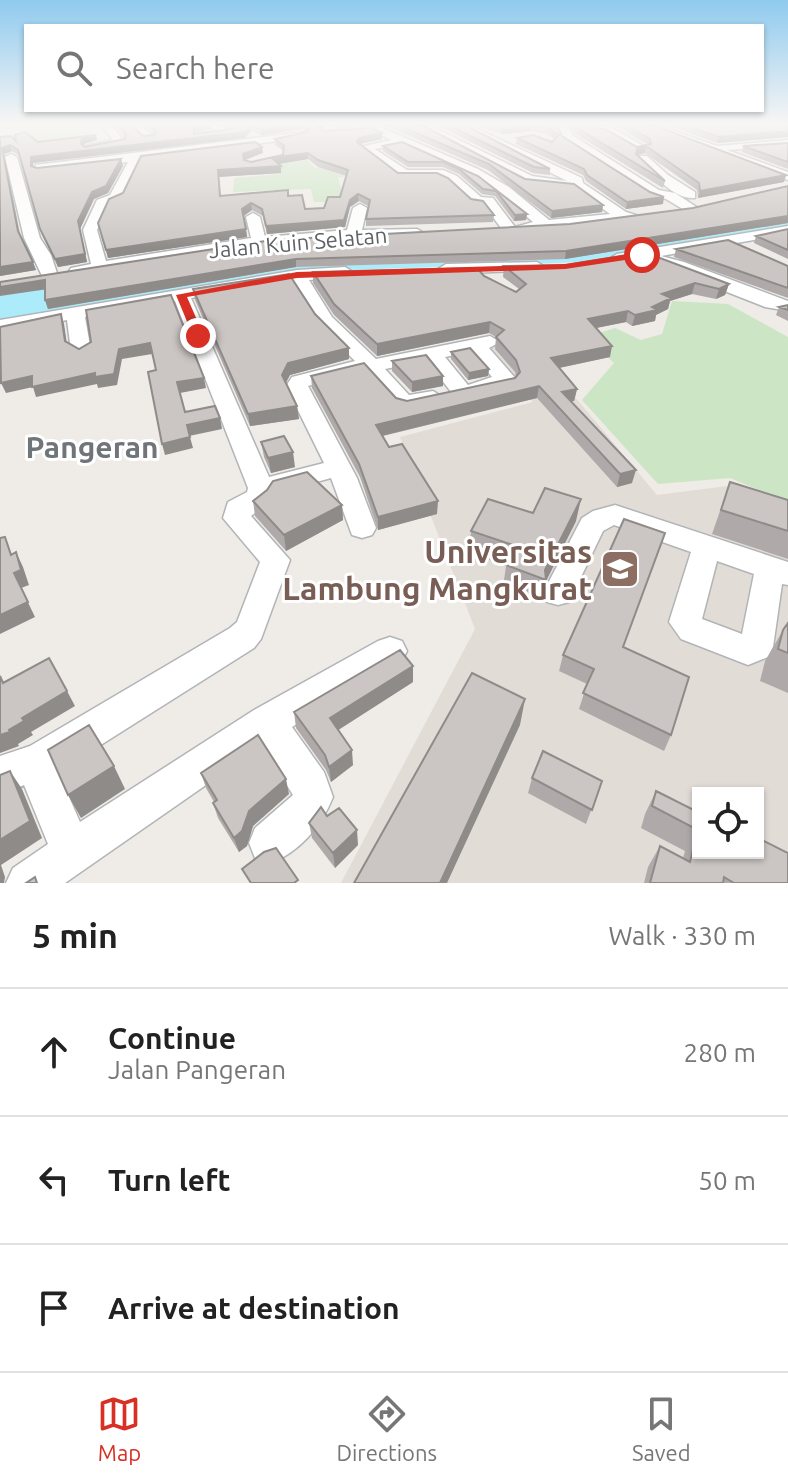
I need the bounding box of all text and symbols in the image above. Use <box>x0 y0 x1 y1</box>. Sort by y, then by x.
search box <box>24 24 764 112</box>
icon: search <box>52 46 96 90</box>
text: Search here <box>116 51 275 85</box>
street label: Jalan Kuin Selatan <box>208 222 388 262</box>
route start <box>624 237 660 273</box>
route end <box>180 318 216 354</box>
district label: Pangeran <box>25 430 159 464</box>
place label: Universitas Lambung Mangkurat <box>282 533 592 606</box>
school or university icon: Universitas Lambung Mangkurat <box>599 548 641 590</box>
map controls <box>692 787 764 859</box>
button: locate <box>692 787 764 859</box>
text: 5 min <box>32 916 118 954</box>
text: Walk · 330 m <box>608 921 756 950</box>
text: Continue <box>108 1021 236 1055</box>
icon: ahead <box>32 1030 76 1074</box>
text: 280 m <box>684 1038 756 1067</box>
text: Jalan Pangeran <box>108 1055 286 1084</box>
icon: left <box>32 1158 76 1202</box>
text: Turn left <box>108 1163 230 1197</box>
text: 50 m <box>698 1166 756 1195</box>
icon: arrive <box>32 1286 76 1330</box>
text: Arrive at destination <box>108 1291 400 1325</box>
tab: Map <box>97 1392 141 1465</box>
tab: Directions <box>336 1392 437 1465</box>
tab: Saved <box>632 1392 691 1465</box>

